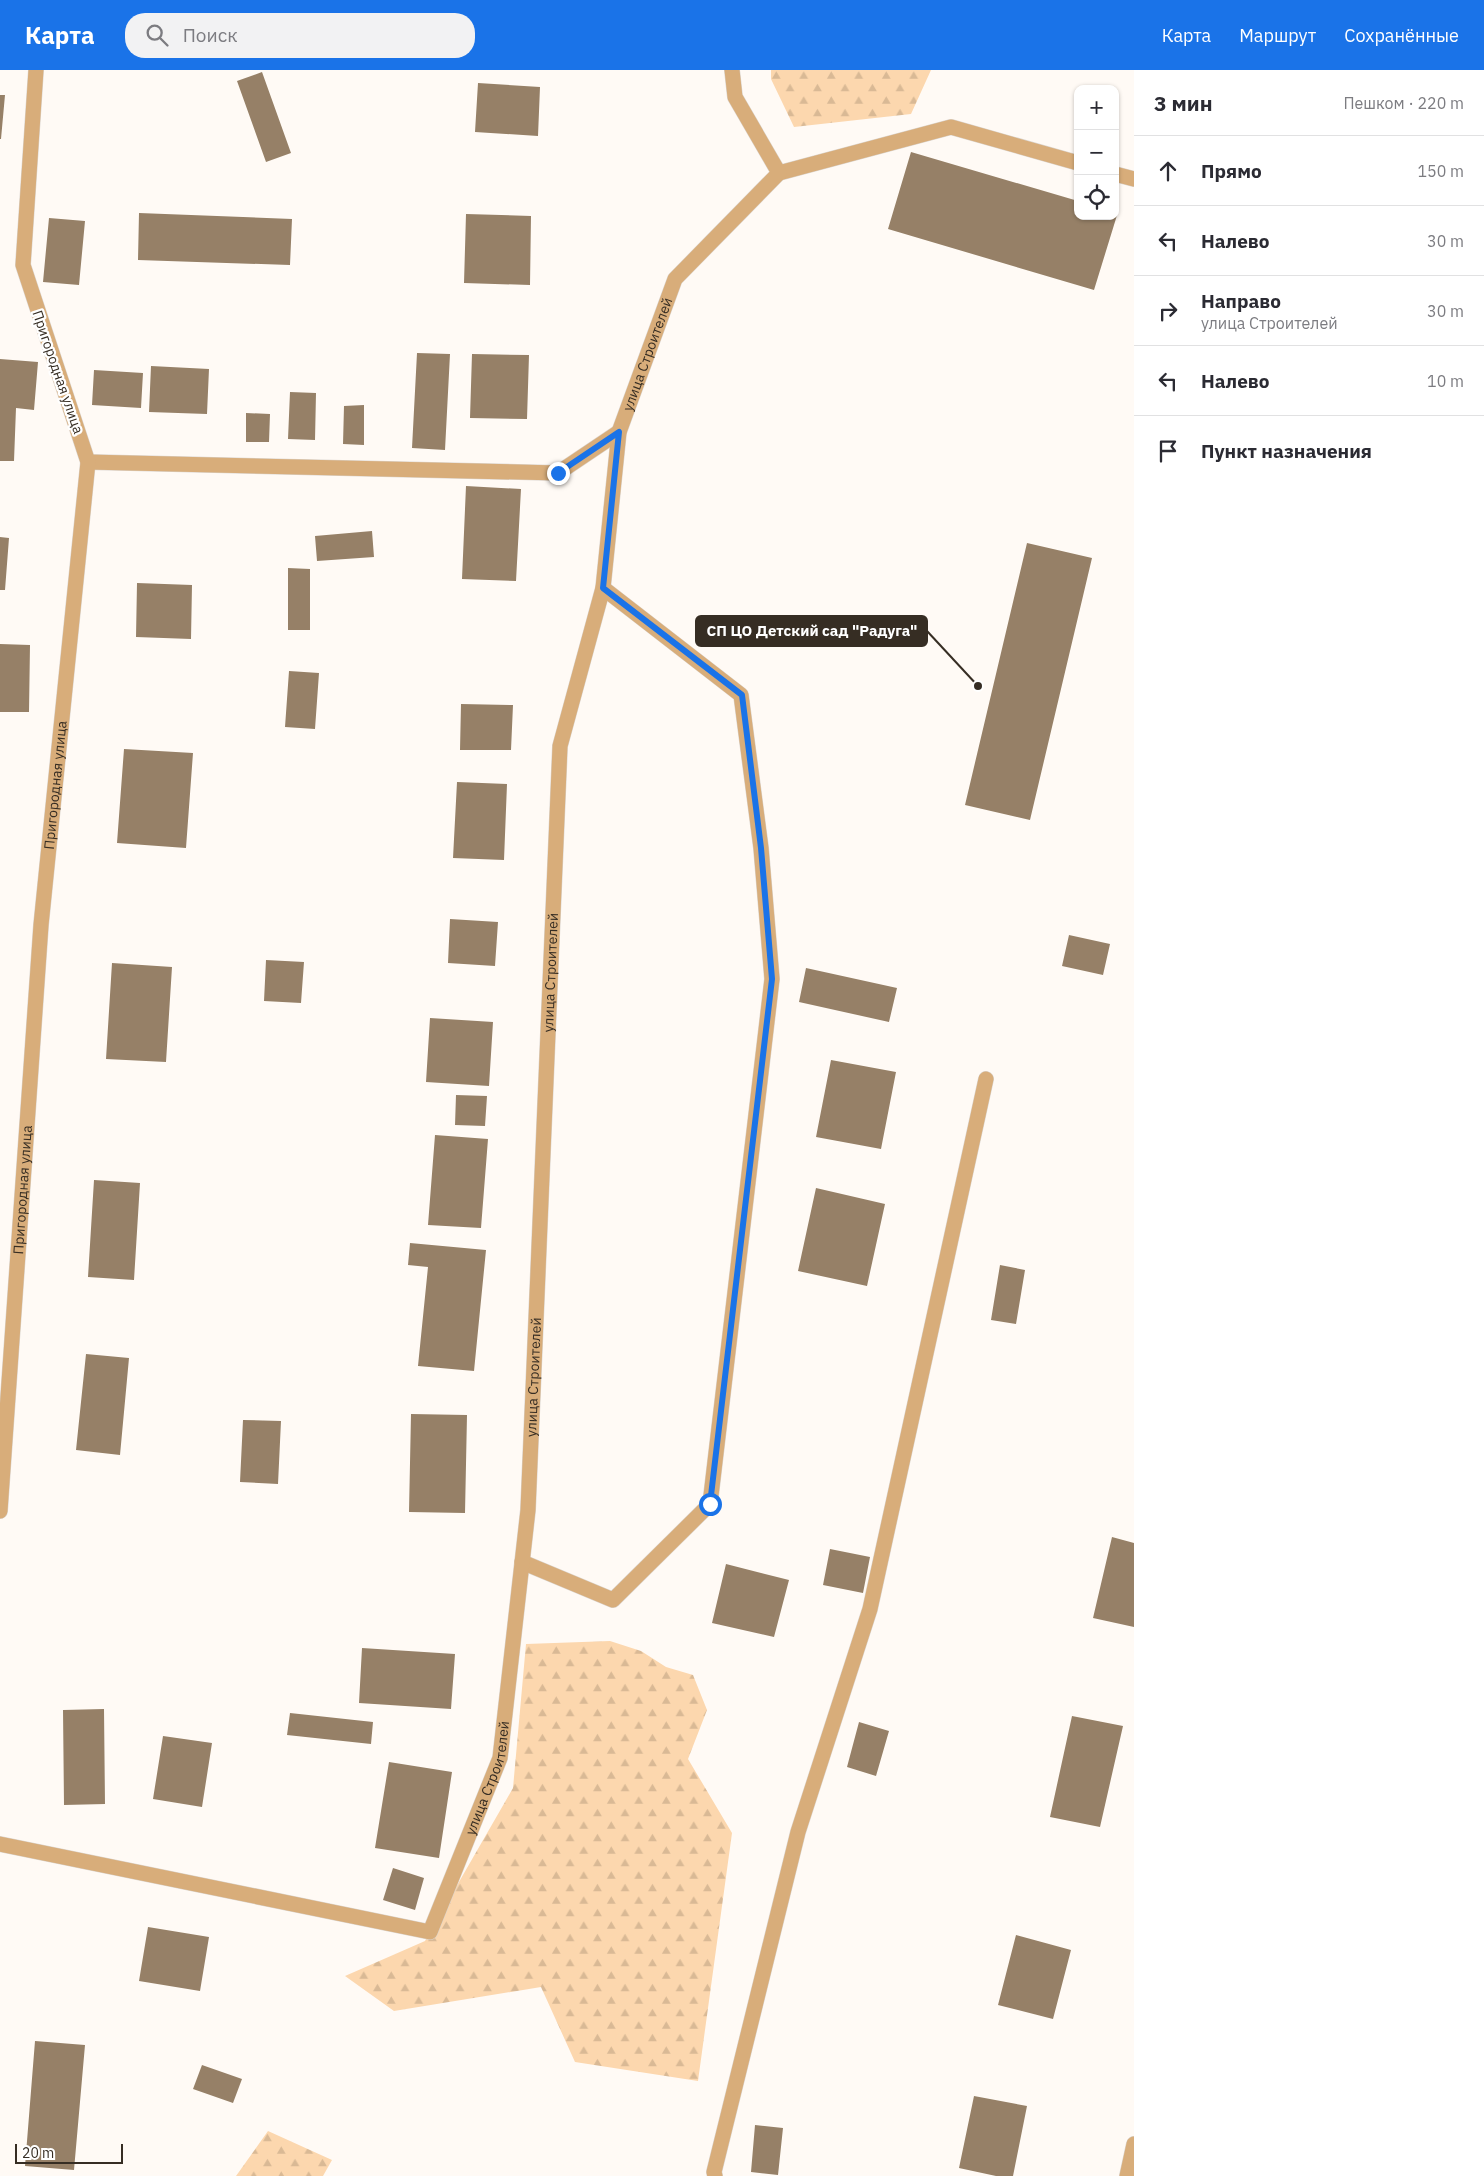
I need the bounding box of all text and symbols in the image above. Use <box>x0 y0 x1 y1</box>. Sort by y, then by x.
search box <box>125 13 475 58</box>
text: Карта <box>25 19 95 51</box>
icon: search <box>143 21 171 49</box>
text: Поиск <box>183 23 238 47</box>
text: Карта <box>1162 24 1211 47</box>
text: Маршрут <box>1239 24 1316 47</box>
text: Сохранённые <box>1344 24 1459 47</box>
map controls <box>1074 85 1119 220</box>
button: + <box>1074 85 1119 130</box>
text: 3 мин <box>1154 89 1213 117</box>
text: Пешком · 220 m <box>1343 93 1464 113</box>
button: − <box>1074 130 1119 175</box>
icon: ahead <box>1154 157 1182 185</box>
text: Прямо <box>1201 159 1262 183</box>
text: 150 m <box>1417 161 1464 181</box>
button: locate <box>1074 175 1119 220</box>
icon: left <box>1154 227 1182 255</box>
text: Налево <box>1201 229 1270 253</box>
text: 30 m <box>1427 231 1464 251</box>
text: Направо <box>1201 289 1281 313</box>
street label: улица Строителей <box>618 295 676 414</box>
icon: right <box>1154 297 1182 325</box>
text: 30 m <box>1427 301 1464 321</box>
street label: Пригородная улица <box>28 308 88 437</box>
text: улица Строителей <box>1201 313 1338 333</box>
icon: left <box>1154 367 1182 395</box>
text: Налево <box>1201 369 1270 393</box>
text: 10 m <box>1427 371 1464 391</box>
icon: arrive <box>1154 437 1182 465</box>
text: Пункт назначения <box>1201 439 1372 463</box>
route end <box>547 462 570 485</box>
callout: СП ЦО Детский сад "Радуга" <box>696 616 927 646</box>
text: СП ЦО Детский сад "Радуга" <box>706 621 918 640</box>
street label: Пригородная улица <box>40 719 71 850</box>
street label: улица Строителей <box>539 912 562 1033</box>
street label: Пригородная улица <box>9 1124 36 1255</box>
street label: улица Строителей <box>522 1317 545 1437</box>
route start <box>699 1493 722 1516</box>
street label: улица Строителей <box>461 1720 513 1838</box>
scale bar <box>15 2141 122 2164</box>
text: 20 m <box>22 2144 54 2162</box>

